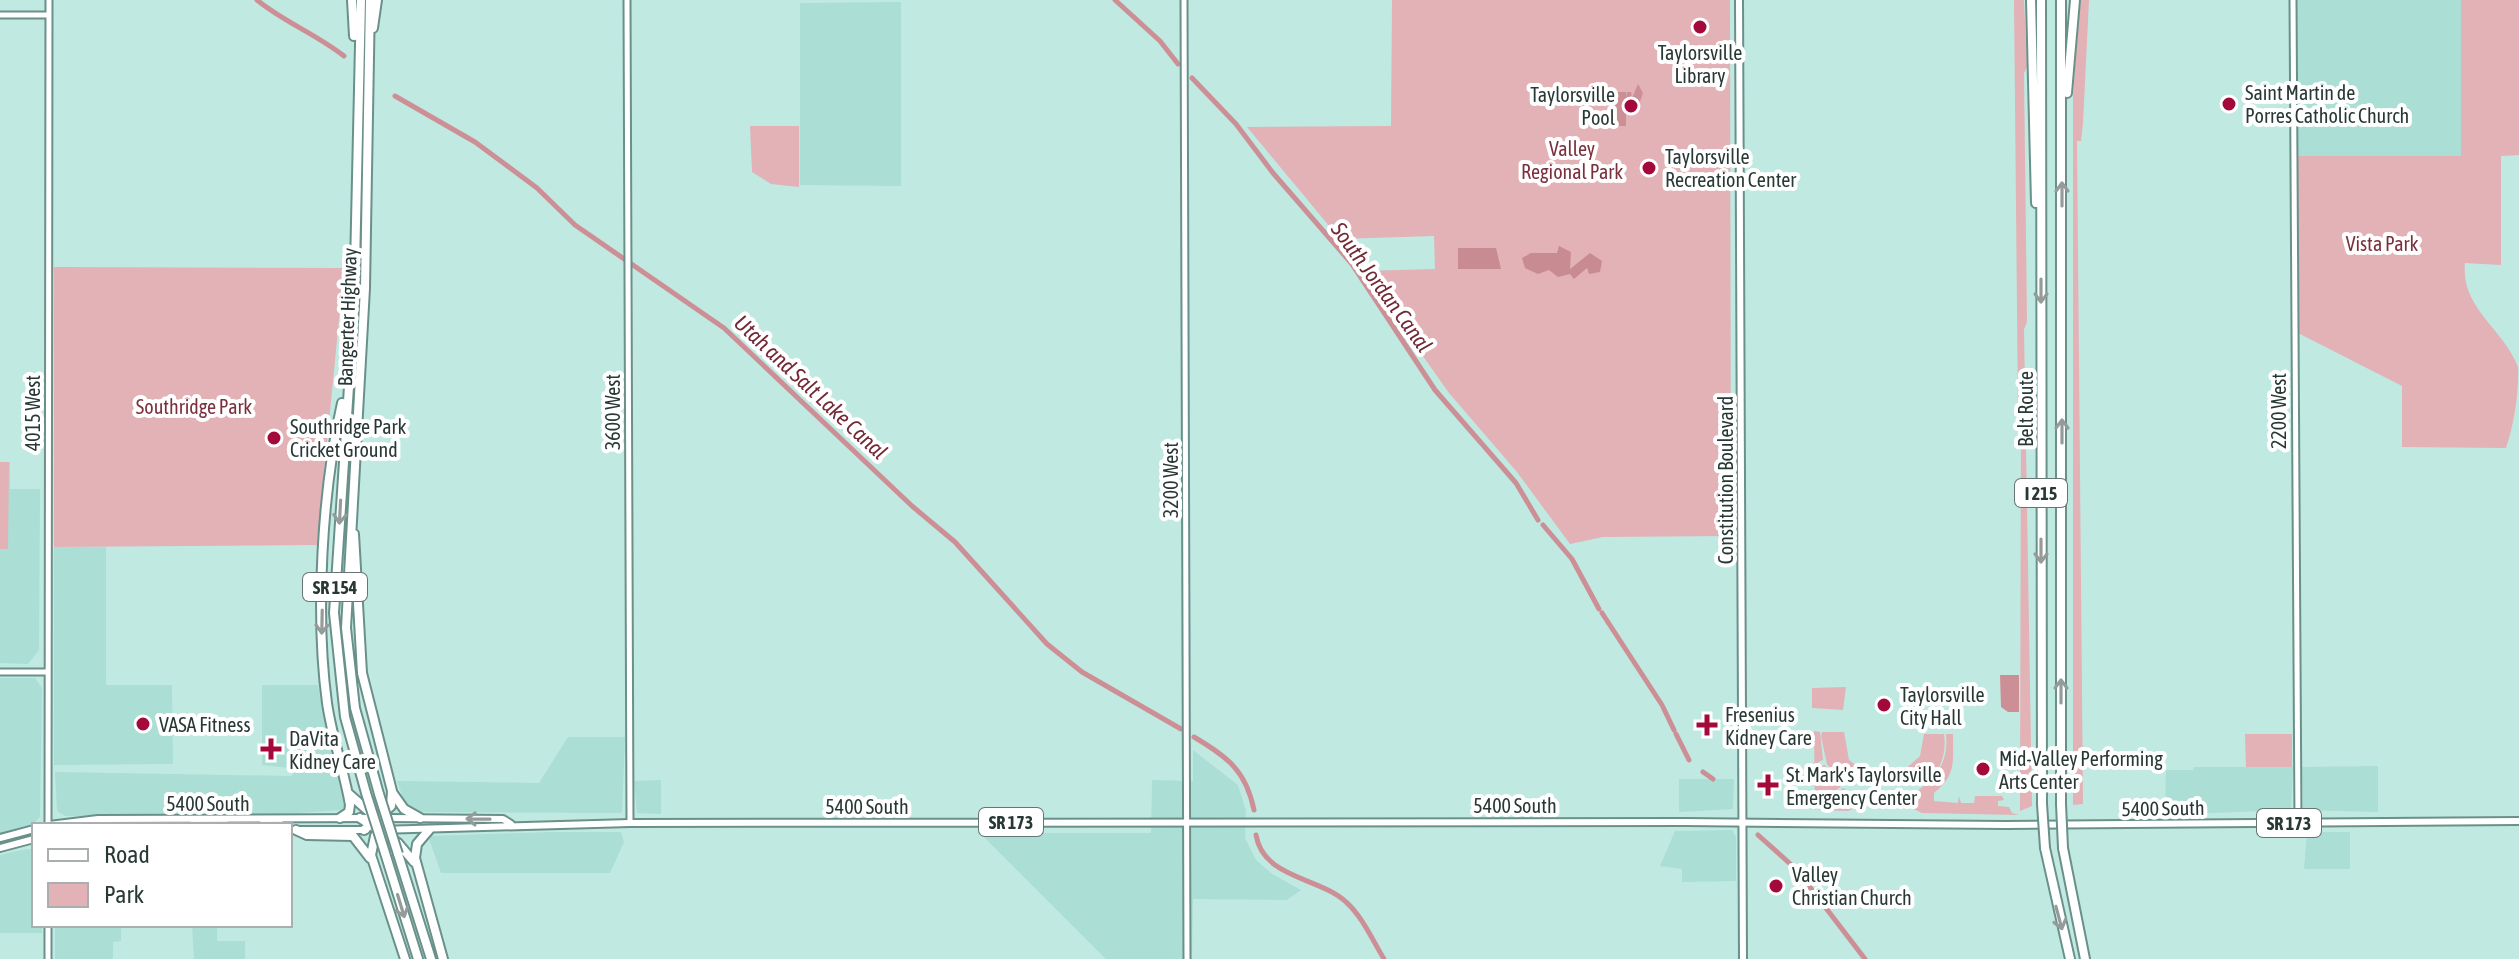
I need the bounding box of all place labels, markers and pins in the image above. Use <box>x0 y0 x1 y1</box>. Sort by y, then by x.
marker: Taylorsville Library <box>1691 18 1709 36</box>
place label: Taylorsville Library <box>1658 41 1742 87</box>
place label: Saint Martin de Porres Catholic Church <box>2245 81 2409 127</box>
place label: Taylorsville Pool <box>1530 83 1616 129</box>
marker: Saint Martin de Porres Catholic Church <box>2220 95 2238 113</box>
marker: Taylorsville Pool <box>1622 97 1640 115</box>
place label: Taylorsville Recreation Center <box>1665 145 1797 191</box>
marker: Taylorsville Recreation Center <box>1640 159 1658 177</box>
place label: Southridge Park Cricket Ground <box>290 415 407 461</box>
marker: Southridge Park Cricket Ground <box>265 429 283 447</box>
place label: Taylorsville City Hall <box>1900 683 1985 729</box>
marker: Taylorsville City Hall <box>1875 696 1893 714</box>
place label: Fresenius Kidney Care <box>1725 703 1812 749</box>
place label: VASA Fitness <box>159 713 250 736</box>
marker: Fresenius Kidney Care <box>1696 714 1718 736</box>
marker: VASA Fitness <box>134 715 152 733</box>
place label: DaVita Kidney Care <box>289 727 376 773</box>
marker: DaVita Kidney Care <box>260 738 282 760</box>
place label: Mid-Valley Performing Arts Center <box>1999 747 2163 793</box>
marker: Mid-Valley Performing Arts Center <box>1974 760 1992 778</box>
place label: St. Mark's Taylorsville Emergency Center <box>1786 763 1942 809</box>
marker: St. Mark's Taylorsville Emergency Center <box>1757 774 1779 796</box>
place label: Valley Christian Church <box>1792 863 1912 909</box>
marker: Valley Christian Church <box>1767 877 1785 895</box>

